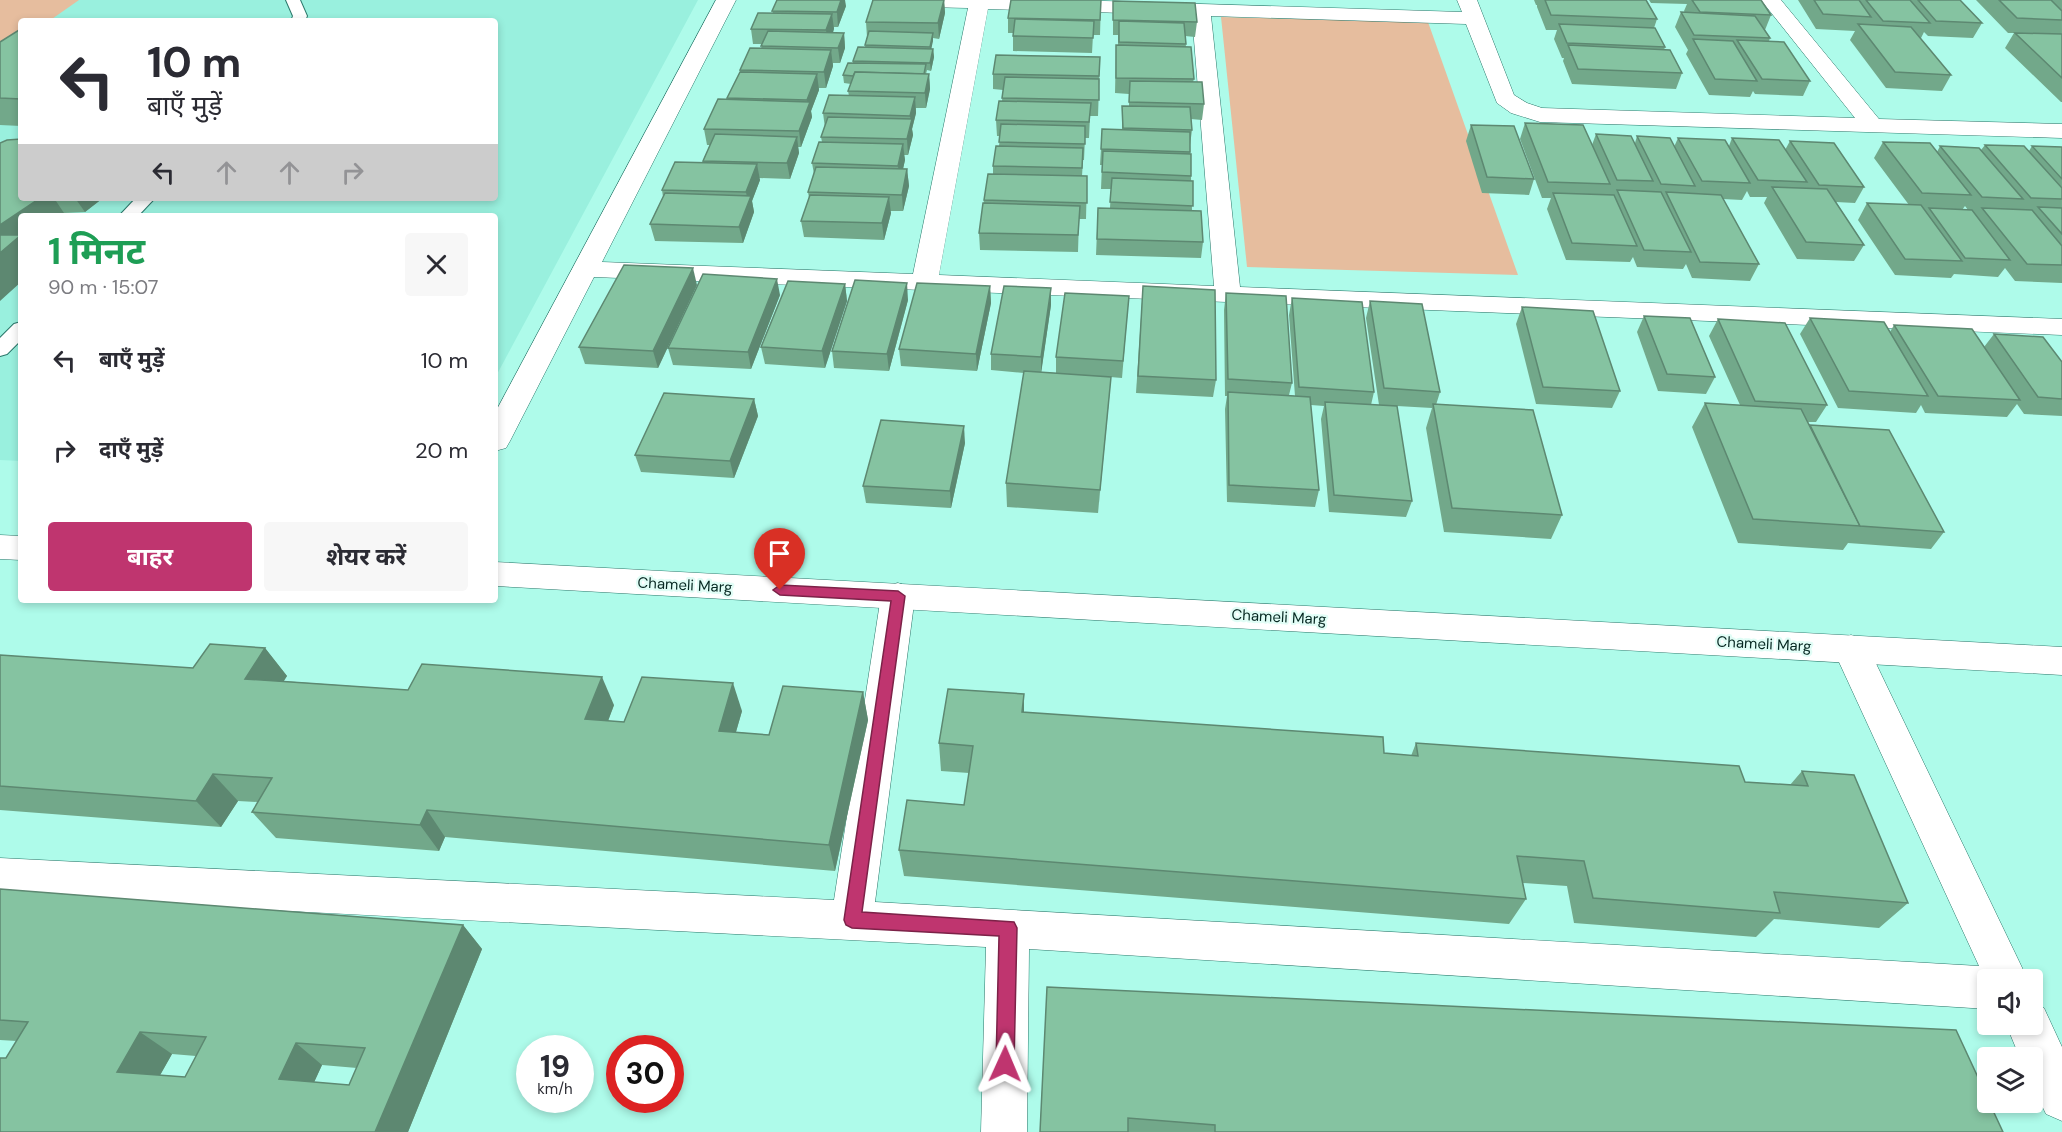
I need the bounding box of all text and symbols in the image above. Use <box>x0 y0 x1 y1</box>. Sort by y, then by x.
text: 10 m <box>147 35 241 90</box>
icon: left <box>48 42 126 120</box>
text: बाएँ मुड़ें <box>147 88 222 123</box>
icon: left <box>147 156 180 189</box>
icon: ahead <box>210 156 243 189</box>
icon: ahead <box>273 156 306 189</box>
icon: right <box>336 156 369 189</box>
text: 1 मिनट <box>48 228 145 275</box>
button: close <box>405 233 468 296</box>
text: 90 m · 15:07 <box>48 274 159 300</box>
icon: left <box>48 344 81 377</box>
text: बाएँ मुड़ें <box>99 345 165 374</box>
text: 10 m <box>421 346 468 375</box>
icon: right <box>48 434 81 467</box>
text: दाएँ मुड़ें <box>99 435 163 464</box>
text: 20 m <box>415 436 468 465</box>
button: बाहर <box>48 522 252 591</box>
button: शेयर करें <box>264 522 468 591</box>
pin <box>754 528 805 590</box>
icon: arrive <box>763 537 796 570</box>
street label: Chameli Marg <box>637 573 733 597</box>
street label: Chameli Marg <box>1231 605 1327 629</box>
street label: Chameli Marg <box>1716 632 1812 656</box>
map controls <box>1977 969 2043 1113</box>
button: sound <box>1977 969 2043 1035</box>
position arrow <box>973 1032 1037 1096</box>
speed limit sign: 30 <box>606 1035 684 1113</box>
text: 19 <box>540 1047 570 1086</box>
button: layers <box>1977 1047 2043 1113</box>
text: km/h <box>537 1079 573 1099</box>

